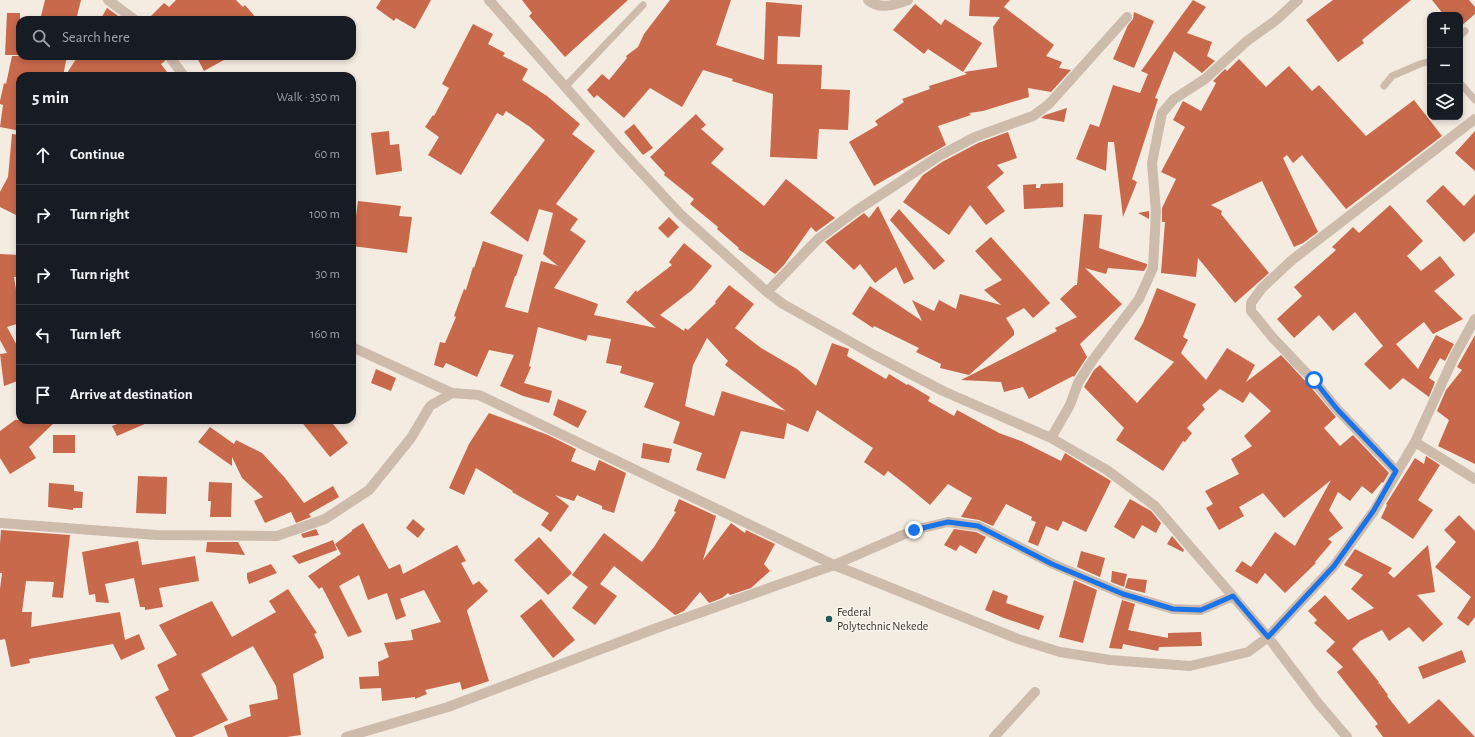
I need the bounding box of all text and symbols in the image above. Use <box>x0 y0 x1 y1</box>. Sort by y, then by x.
map controls <box>1427 12 1463 120</box>
button: + <box>1427 12 1463 48</box>
search box <box>16 16 356 60</box>
icon: search <box>30 27 52 49</box>
text: Search here <box>62 30 130 45</box>
button: − <box>1427 48 1463 84</box>
button: layers <box>1427 84 1463 120</box>
text: 5 min <box>32 89 69 106</box>
text: Walk · 350 m <box>276 91 340 104</box>
icon: ahead <box>32 144 54 166</box>
text: Continue <box>70 147 125 162</box>
text: 60 m <box>314 148 340 161</box>
icon: right <box>32 204 54 226</box>
text: Turn right <box>70 207 129 222</box>
text: 100 m <box>309 208 340 221</box>
icon: right <box>32 264 54 286</box>
text: Turn right <box>70 267 129 282</box>
text: 30 m <box>315 268 340 281</box>
icon: left <box>32 324 54 346</box>
text: Turn left <box>70 327 121 342</box>
text: 160 m <box>310 328 340 341</box>
route start <box>1305 371 1323 389</box>
icon: arrive <box>32 384 54 406</box>
text: Arrive at destination <box>70 387 193 402</box>
route end <box>905 521 923 539</box>
place label: Federal Polytechnic Nekede <box>837 606 928 633</box>
marker: Federal Polytechnic Nekede <box>824 614 834 624</box>

